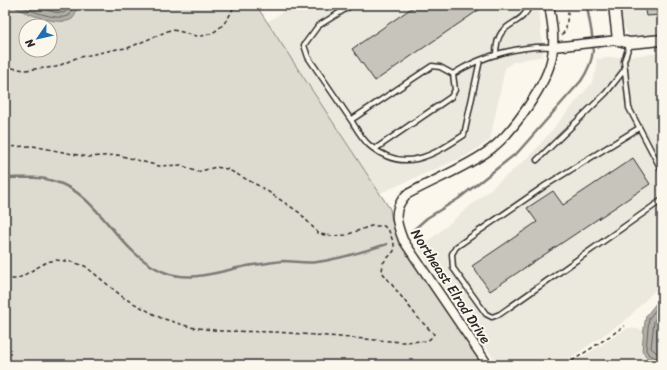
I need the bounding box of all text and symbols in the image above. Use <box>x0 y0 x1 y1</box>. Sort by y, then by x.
north arrow <box>18 18 58 58</box>
text: N <box>20 35 41 53</box>
street label: Northeast Elrod Drive <box>404 224 497 349</box>

